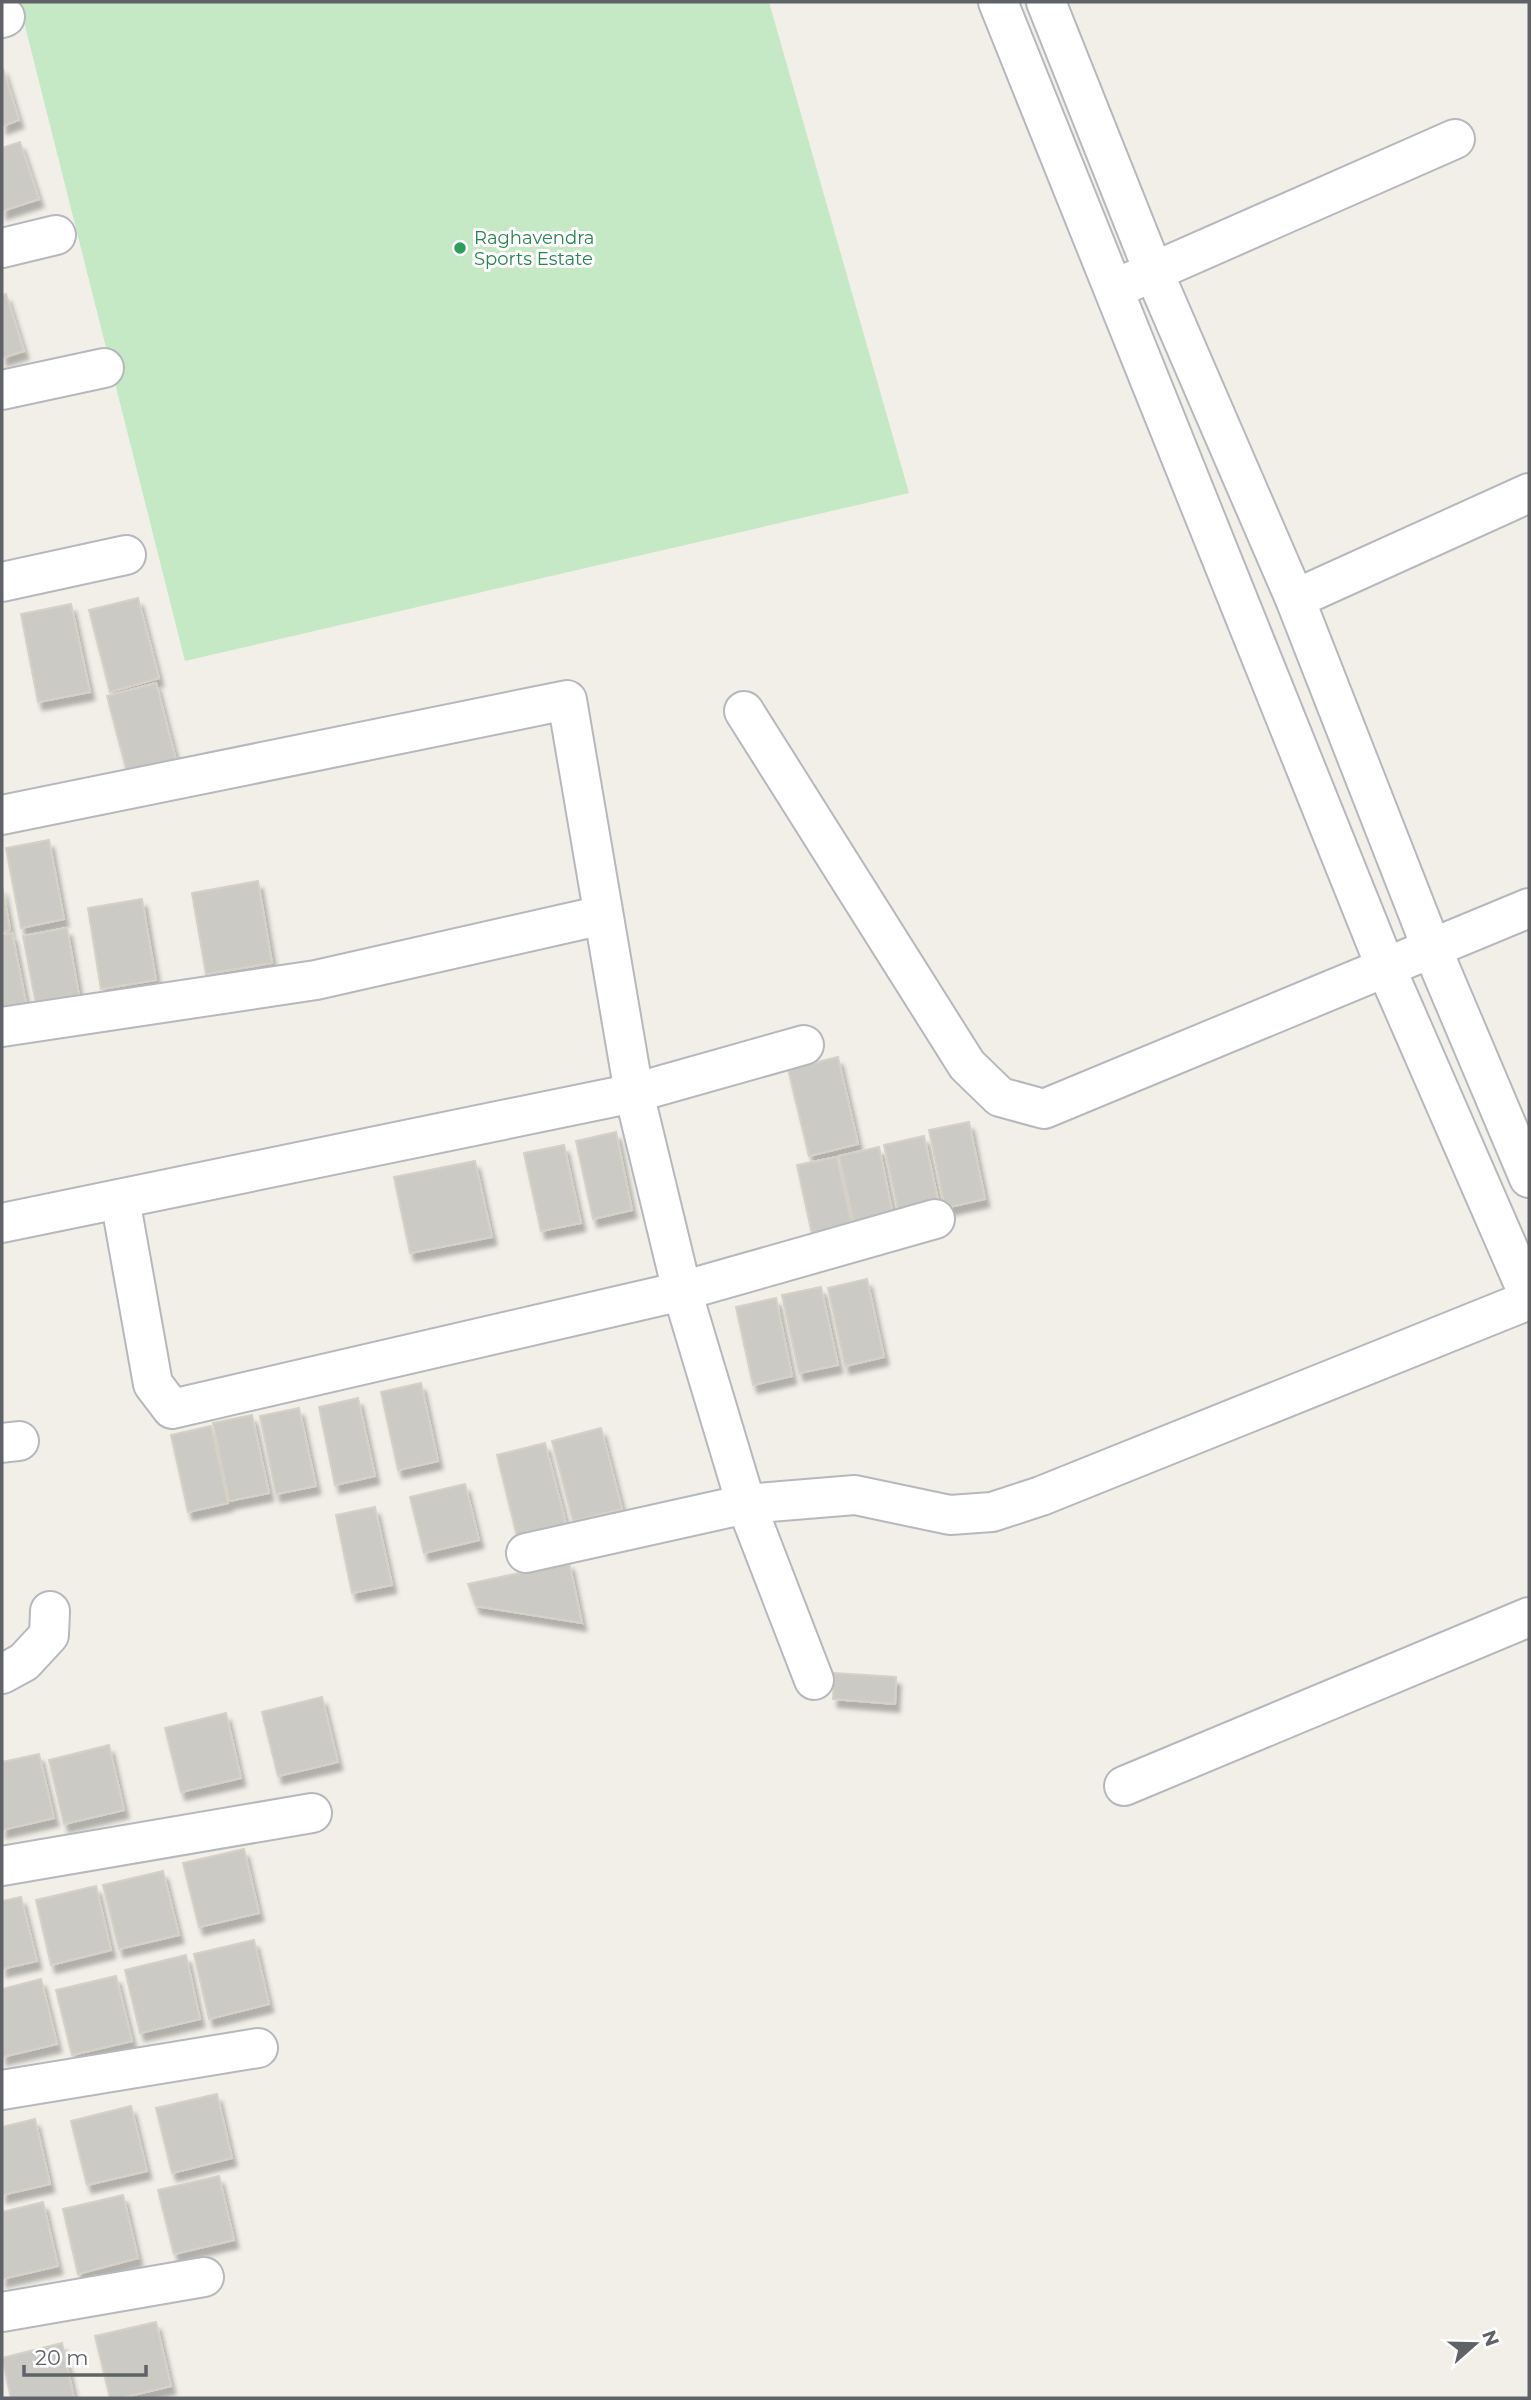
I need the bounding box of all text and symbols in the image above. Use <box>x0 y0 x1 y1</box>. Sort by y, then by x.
place label: Raghavendra Sports Estate <box>474 227 594 270</box>
marker: Raghavendra Sports Estate <box>452 240 468 256</box>
north arrow <box>1440 2309 1510 2379</box>
text: N <box>1477 2327 1504 2350</box>
scale bar <box>24 2334 147 2378</box>
text: 20 m <box>35 2345 89 2370</box>

